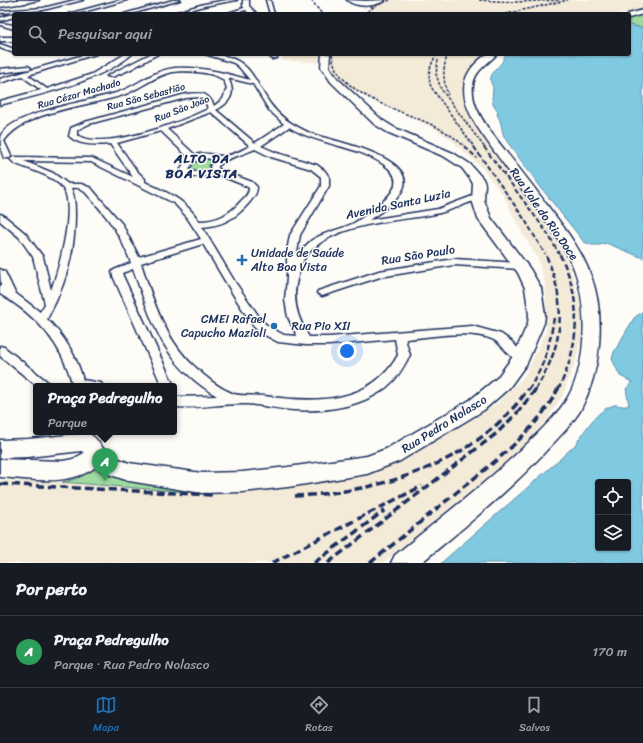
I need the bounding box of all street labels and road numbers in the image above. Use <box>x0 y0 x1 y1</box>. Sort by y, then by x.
street label: Rua Cézar Machado <box>35 74 123 114</box>
street label: Rua São Sebastião <box>105 78 187 116</box>
street label: Rua São João <box>152 90 212 128</box>
street label: Rua Vale do Rio Doce <box>504 163 584 265</box>
street label: Avenida Santa Luzia <box>343 182 453 226</box>
street label: Rua São Paulo <box>380 238 456 272</box>
street label: Rua Pio XII <box>292 315 351 337</box>
street label: Rua Pedro Nolasco <box>397 389 491 459</box>

